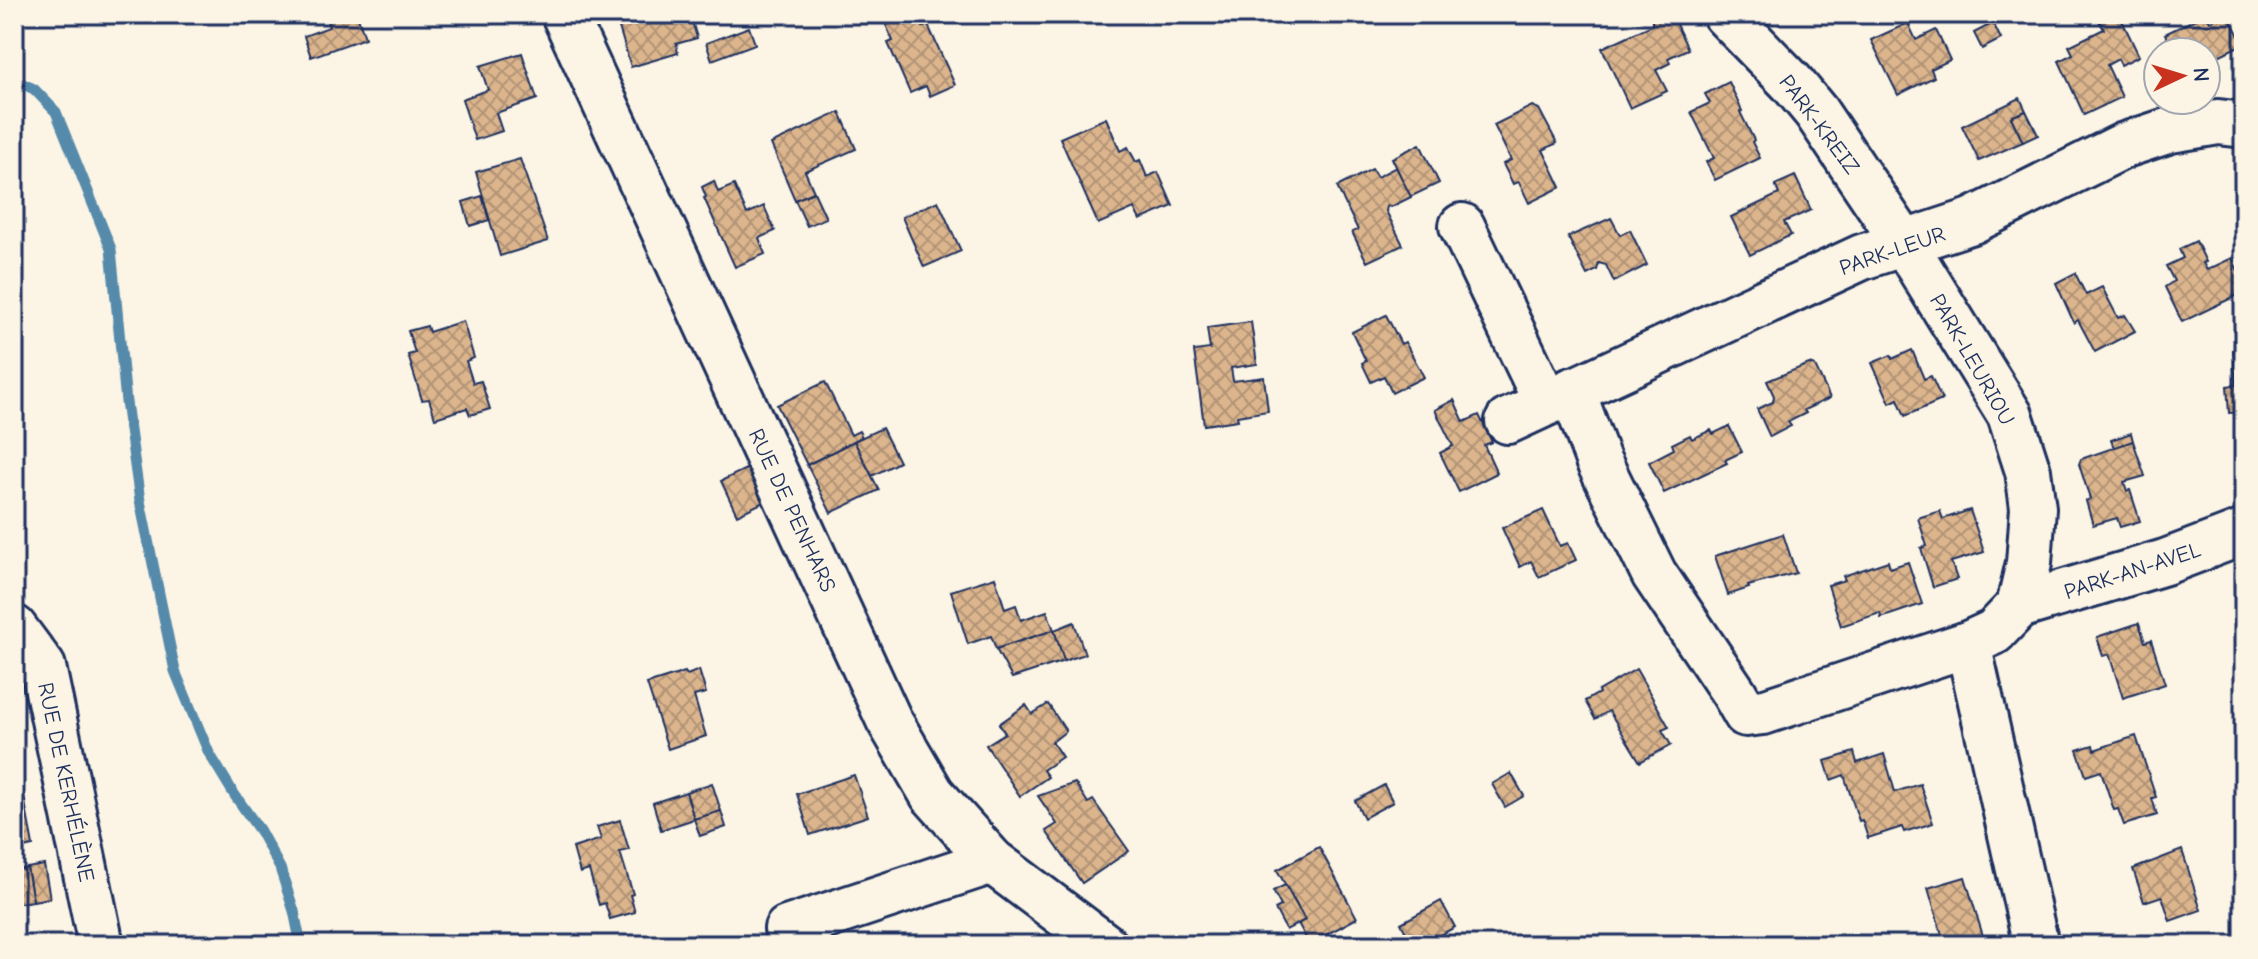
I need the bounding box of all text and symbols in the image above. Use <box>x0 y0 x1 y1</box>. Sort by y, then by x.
north arrow <box>2142 36 2222 116</box>
text: N <box>2187 67 2214 83</box>
street label: PARK-KREIZ <box>1773 70 1865 180</box>
street label: PARK-LEUR <box>1836 221 1949 281</box>
street label: PARK-LEURIOU <box>1924 289 2020 430</box>
street label: RUE DE PENHARS <box>743 425 841 596</box>
street label: PARK-AN-AVEL <box>2061 537 2204 605</box>
street label: RUE DE KERHÉLÈNE <box>32 680 100 884</box>

